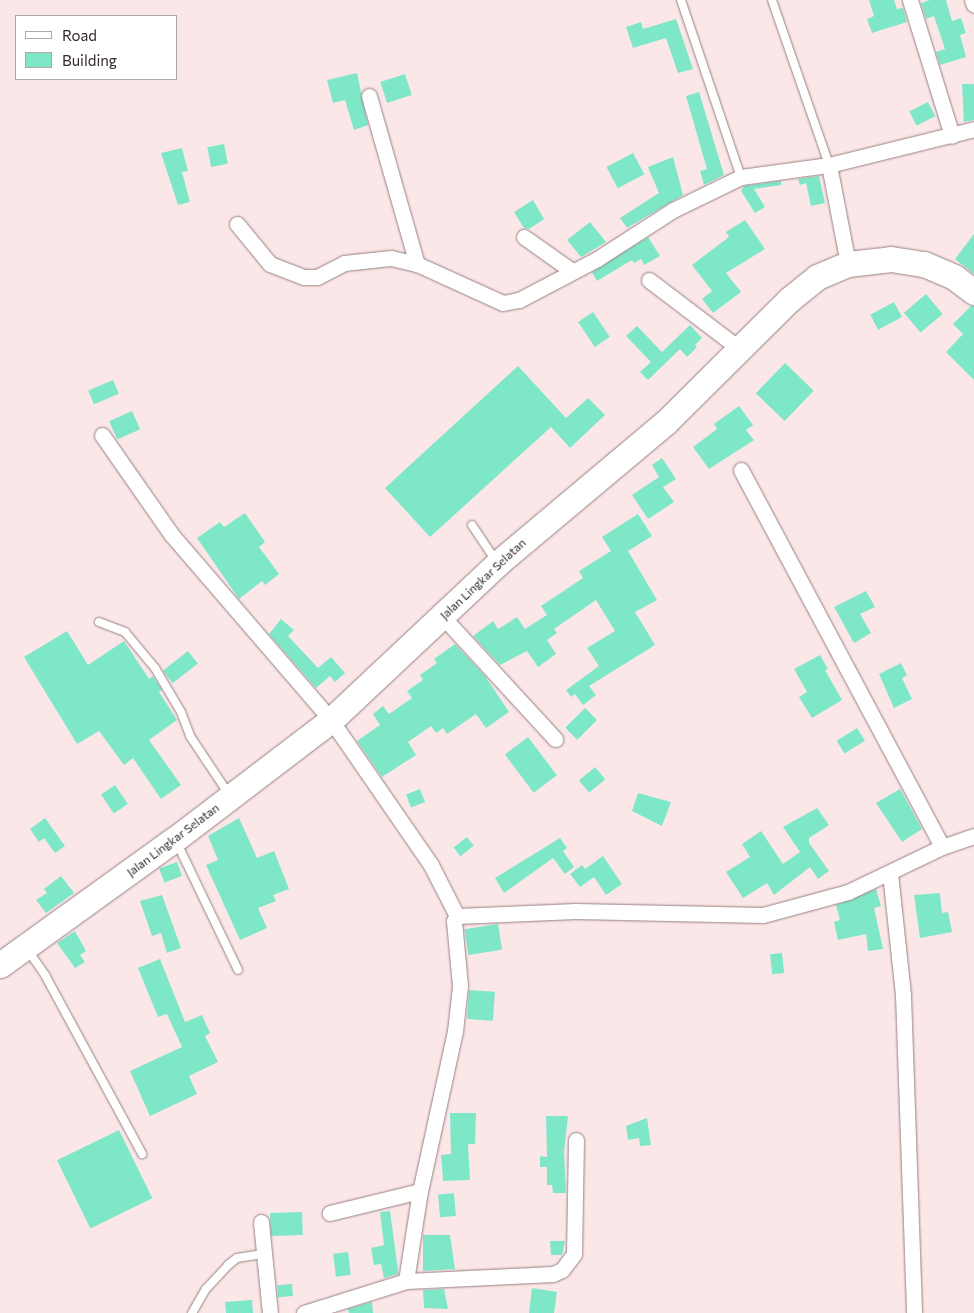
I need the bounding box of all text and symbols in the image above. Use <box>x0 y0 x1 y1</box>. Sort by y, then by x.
legend <box>15 15 178 80</box>
text: Road <box>62 26 97 44</box>
text: Building <box>62 51 117 69</box>
street label: Jalan Lingkar Selatan <box>437 535 529 623</box>
street label: Jalan Lingkar Selatan <box>124 800 222 880</box>

